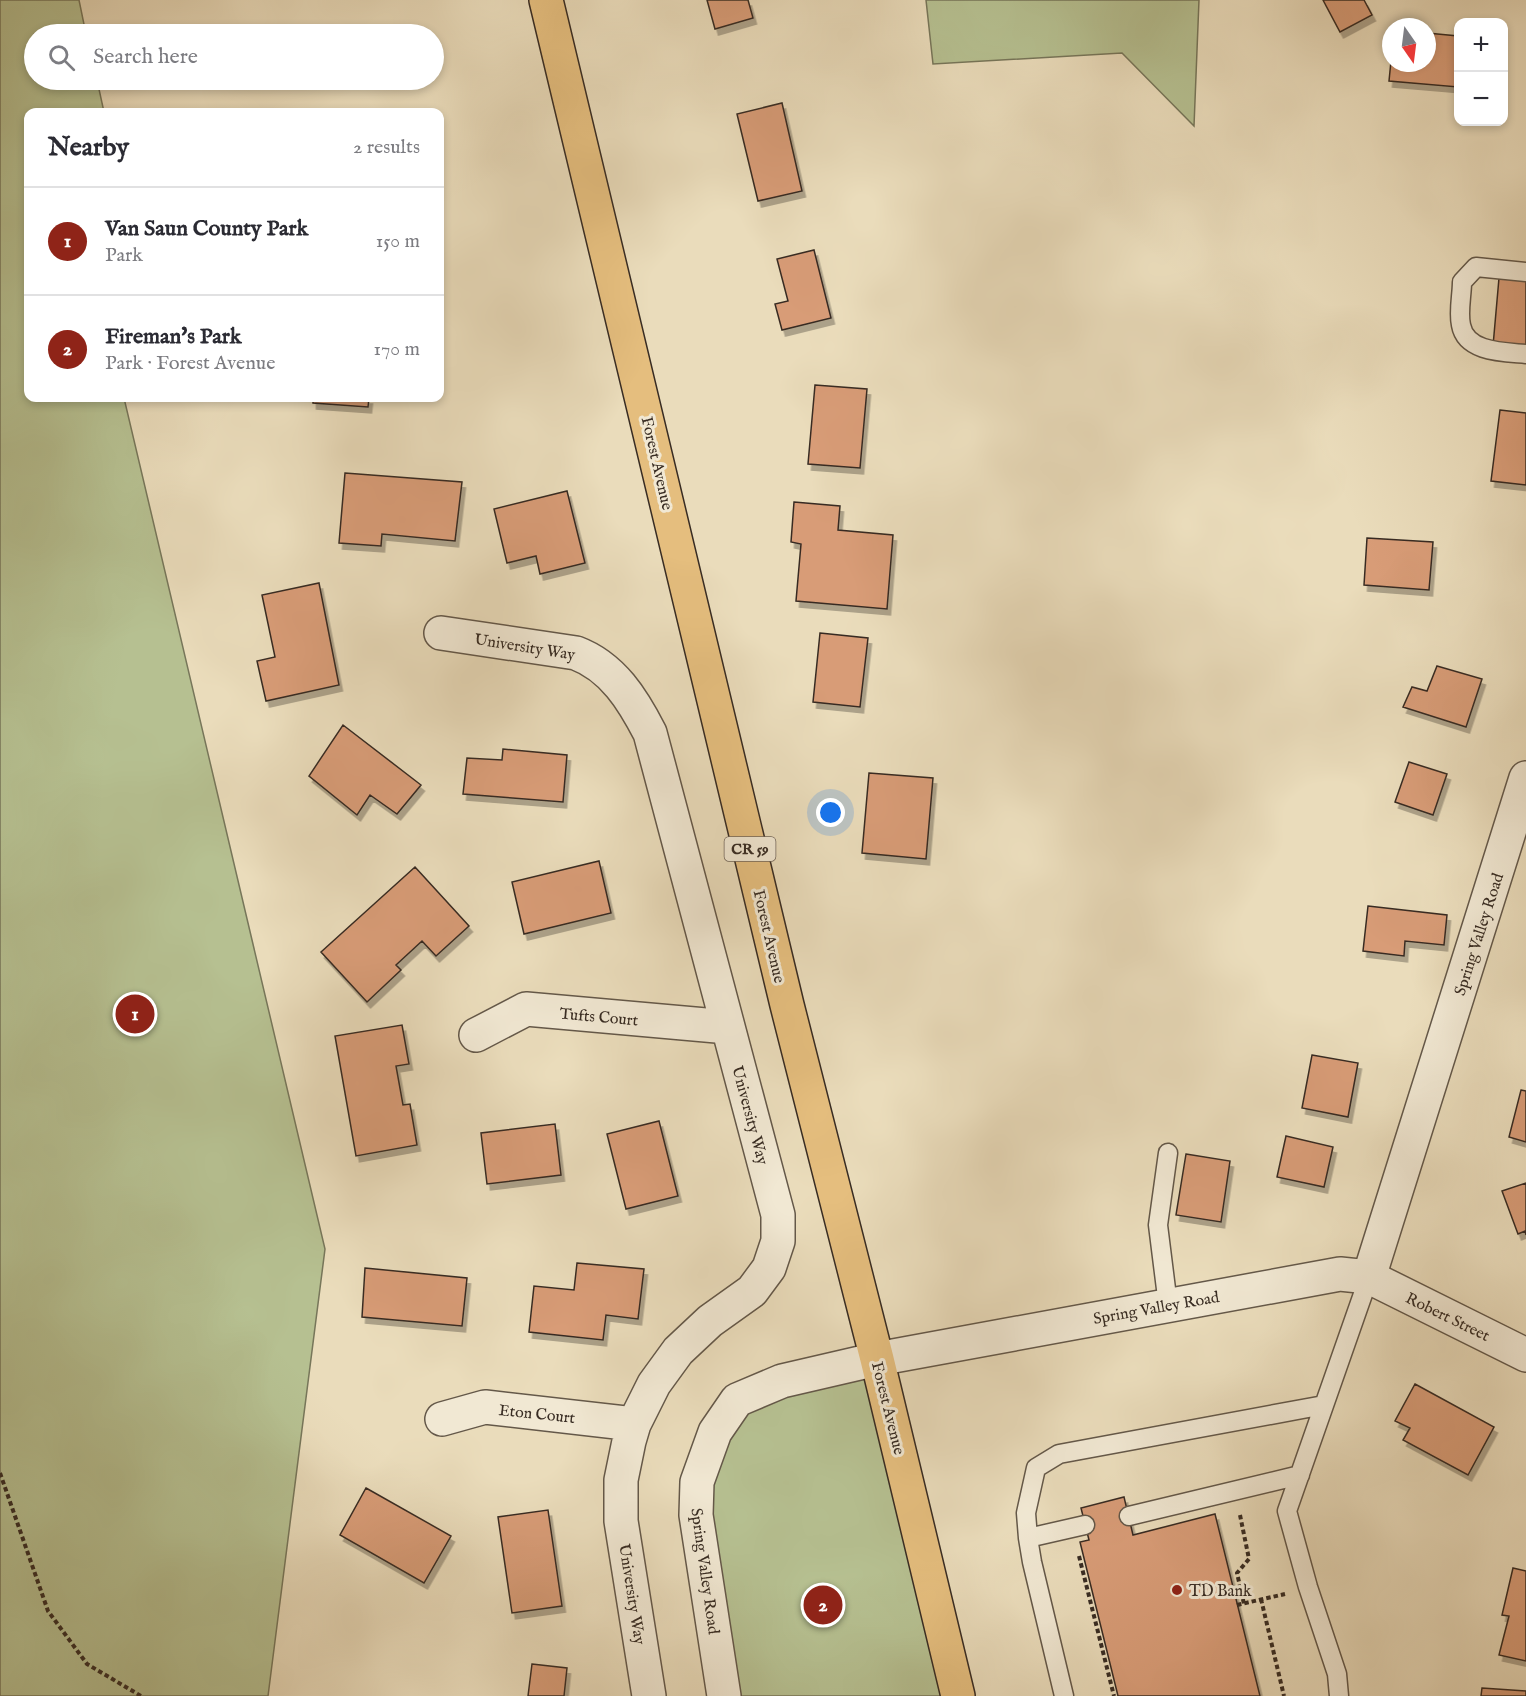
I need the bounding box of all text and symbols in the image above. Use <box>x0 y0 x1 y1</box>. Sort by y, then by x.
north arrow <box>1382 18 1436 72</box>
map controls <box>1454 18 1508 126</box>
button: + <box>1454 18 1508 72</box>
search box <box>24 24 444 90</box>
icon: search <box>45 41 78 74</box>
text: Search here <box>93 43 198 71</box>
button: − <box>1454 72 1508 126</box>
text: Nearby <box>48 131 129 164</box>
text: 2 results <box>353 135 420 160</box>
text: Van Saun County Park <box>105 215 308 243</box>
text: 1 <box>64 229 71 254</box>
text: 150 m <box>376 229 420 254</box>
text: Park <box>105 243 143 268</box>
text: Fireman's Park <box>105 323 242 351</box>
text: 2 <box>63 337 72 362</box>
text: 170 m <box>374 337 420 362</box>
text: Park · Forest Avenue <box>105 351 275 376</box>
street label: Forest Avenue <box>636 415 677 512</box>
street label: University Way <box>473 630 577 666</box>
your location <box>816 798 845 827</box>
road number: CR 59 <box>724 837 776 861</box>
street label: Spring Valley Road <box>1451 870 1509 998</box>
street label: Forest Avenue <box>748 888 789 985</box>
pin: 1 <box>116 992 154 1036</box>
street label: Tufts Court <box>559 1005 639 1031</box>
street label: University Way <box>726 1064 772 1167</box>
street label: Spring Valley Road <box>1092 1288 1221 1330</box>
street label: Robert Street <box>1402 1289 1493 1347</box>
street label: Forest Avenue <box>866 1360 908 1457</box>
street label: Eton Court <box>498 1401 577 1429</box>
street label: Spring Valley Road <box>685 1507 723 1636</box>
street label: University Way <box>613 1543 649 1646</box>
pin: 2 <box>804 1582 842 1628</box>
place label: TD Bank <box>1189 1582 1252 1602</box>
marker: TD Bank <box>1170 1583 1184 1597</box>

